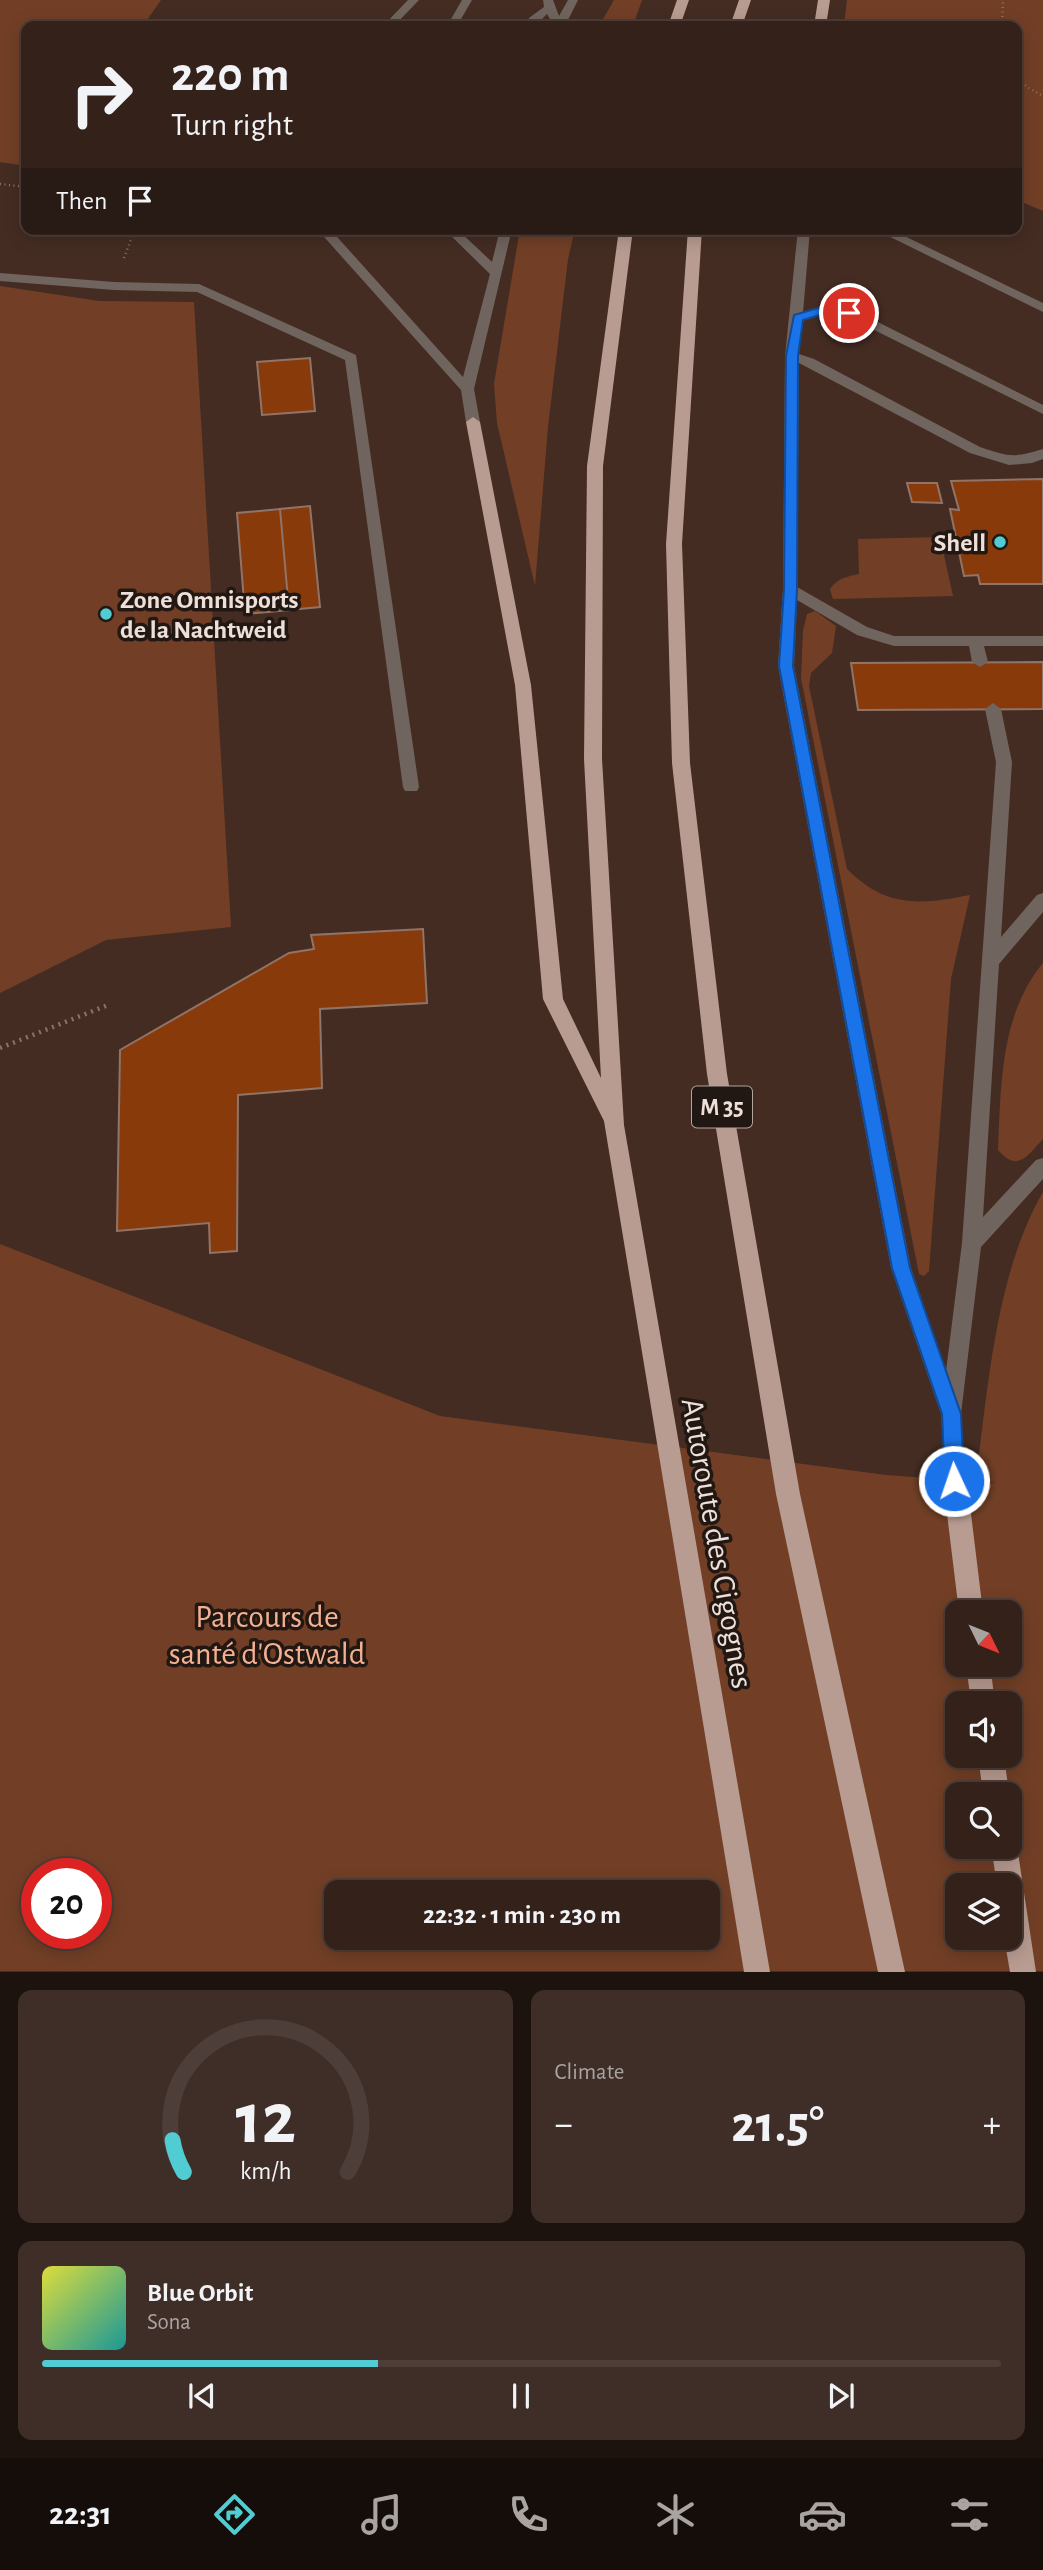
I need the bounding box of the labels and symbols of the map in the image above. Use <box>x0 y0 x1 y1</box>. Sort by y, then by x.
pin <box>819 283 879 343</box>
place label: Shell <box>934 530 986 556</box>
marker: Shell <box>992 534 1008 550</box>
place label: Zone Omnisports de la Nachtweid <box>120 587 299 643</box>
marker: Zone Omnisports de la Nachtweid <box>98 606 114 622</box>
road number: M 35 <box>692 1086 752 1128</box>
street label: Autoroute des Cigognes <box>676 1395 758 1691</box>
position arrow <box>917 1444 991 1518</box>
north arrow <box>945 1600 1022 1676</box>
park label: Parcours de santé d'Ostwald <box>169 1601 365 1670</box>
speed limit sign: 20 <box>21 1858 112 1949</box>

